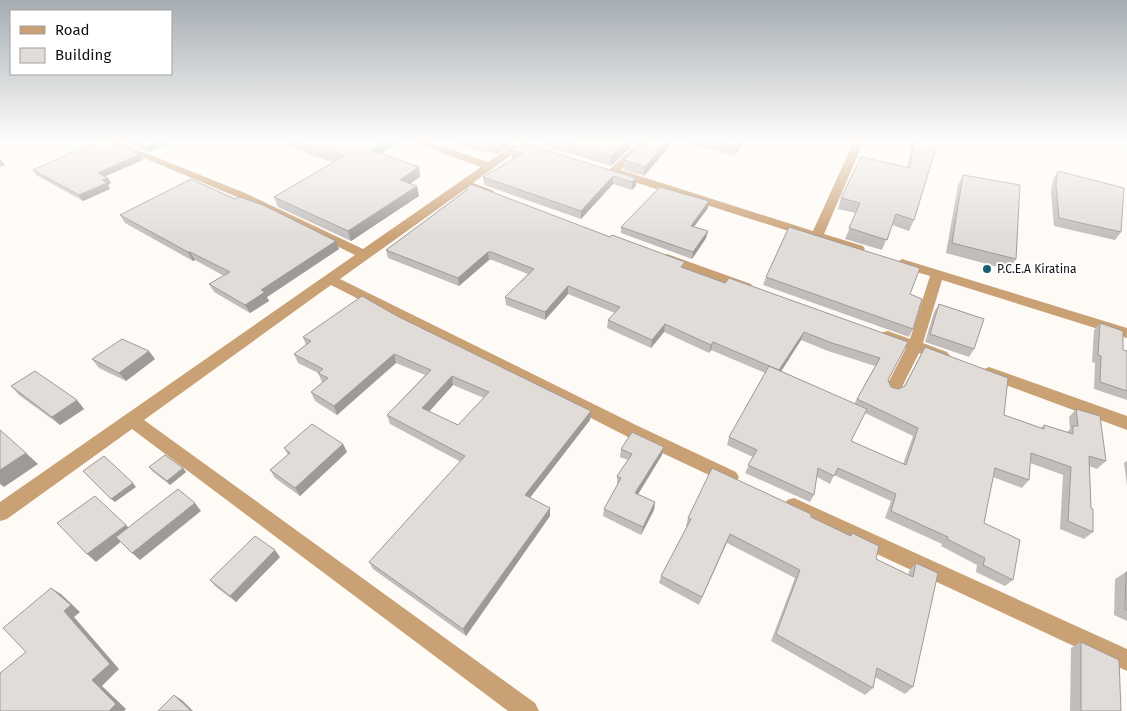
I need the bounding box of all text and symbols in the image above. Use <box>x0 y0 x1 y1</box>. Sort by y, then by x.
legend <box>10 10 172 75</box>
text: Road <box>55 21 90 39</box>
text: Building <box>55 46 111 64</box>
place label: P.C.E.A Kiratina <box>997 262 1077 276</box>
marker: P.C.E.A Kiratina <box>981 263 993 275</box>

